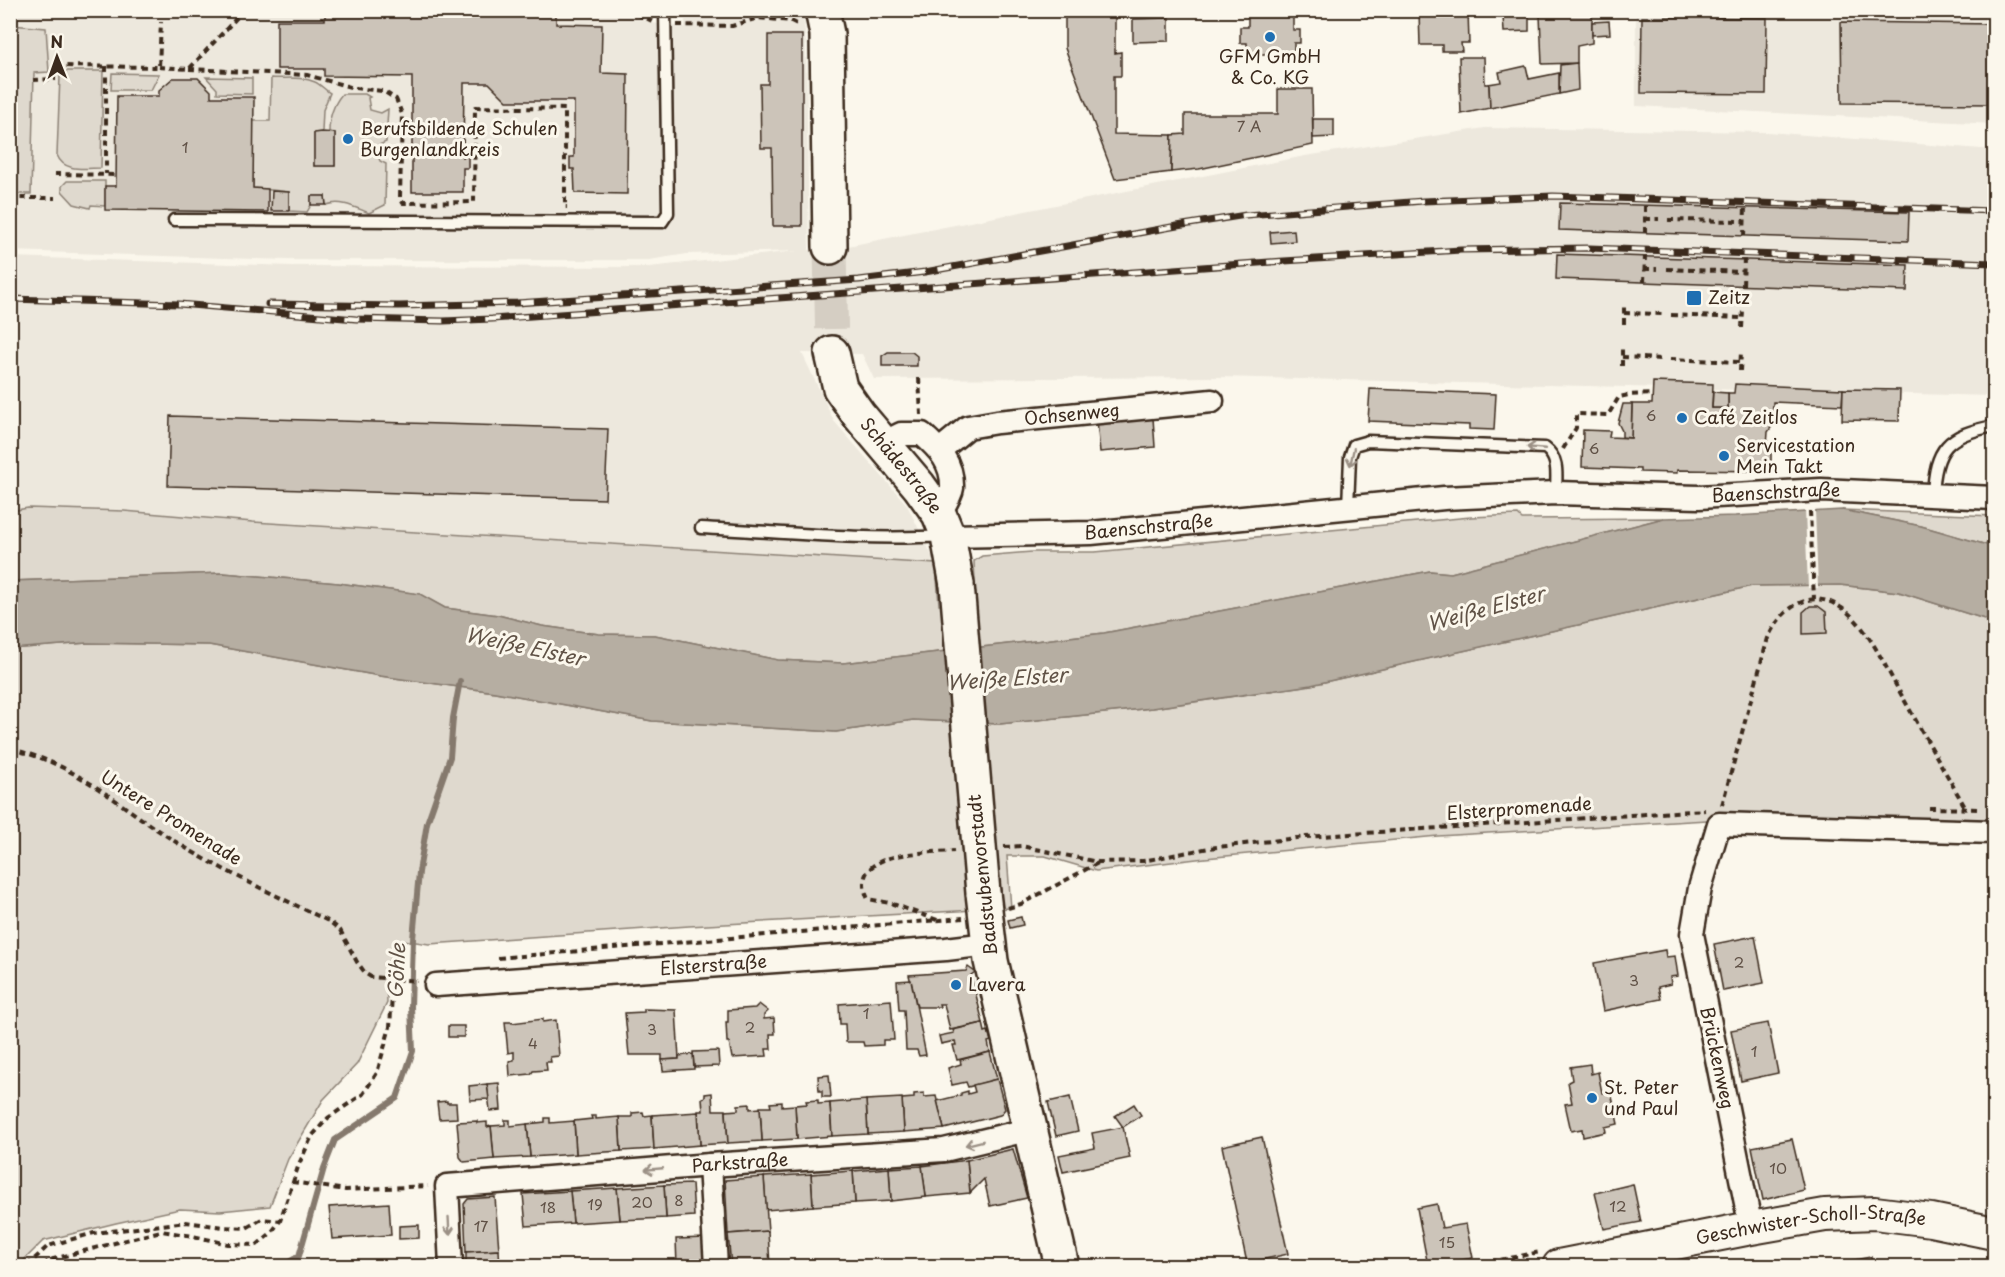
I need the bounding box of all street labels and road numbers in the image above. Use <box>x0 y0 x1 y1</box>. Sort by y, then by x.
street label: Ochsenweg <box>1023 395 1121 431</box>
street label: Schädestraße <box>855 411 950 519</box>
street label: Baenschstraße <box>1711 475 1841 508</box>
street label: Baenschstraße <box>1084 506 1214 545</box>
street label: Untere Promenade <box>96 762 248 871</box>
street label: Elsterpromenade <box>1445 789 1592 826</box>
street label: Badstubenvorstadt <box>960 793 1003 957</box>
street label: Elsterstraße <box>659 947 768 981</box>
street label: Brückenweg <box>1694 1004 1742 1111</box>
street label: Parkstraße <box>691 1145 789 1178</box>
street label: Geschwister-Scholl-Straße <box>1693 1198 1928 1251</box>

